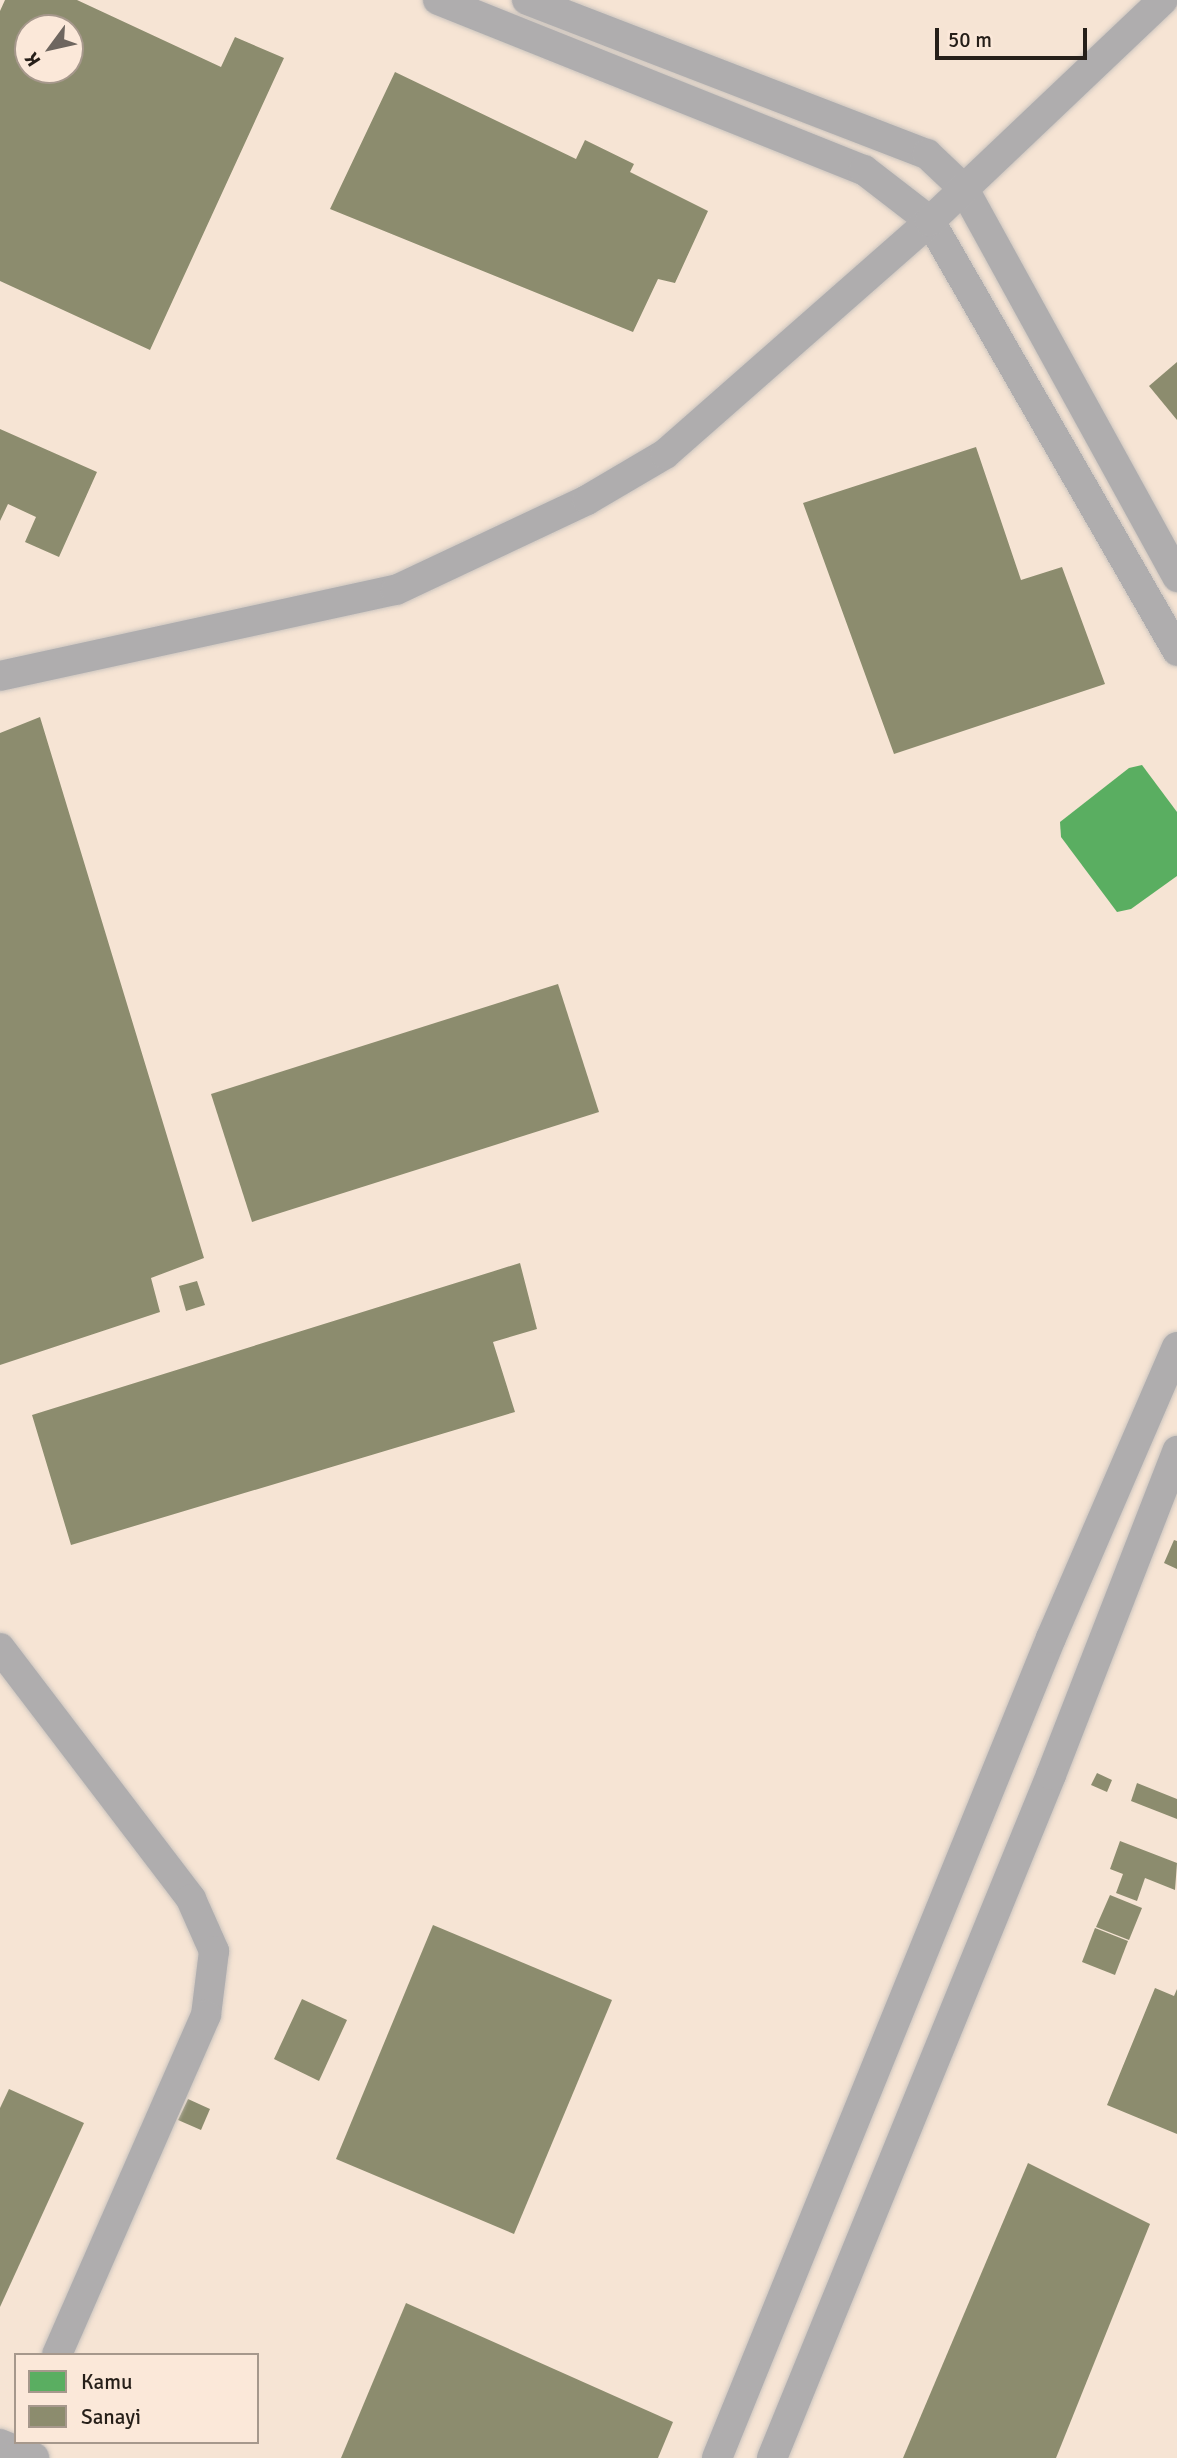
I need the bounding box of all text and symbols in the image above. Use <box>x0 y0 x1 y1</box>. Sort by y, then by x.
north arrow <box>14 14 84 84</box>
scale bar <box>939 14 1091 58</box>
text: 50 m <box>948 27 992 53</box>
text: K <box>20 48 46 71</box>
legend <box>14 2353 259 2444</box>
text: Kamu <box>81 2369 132 2395</box>
text: Sanayi <box>81 2404 141 2430</box>

